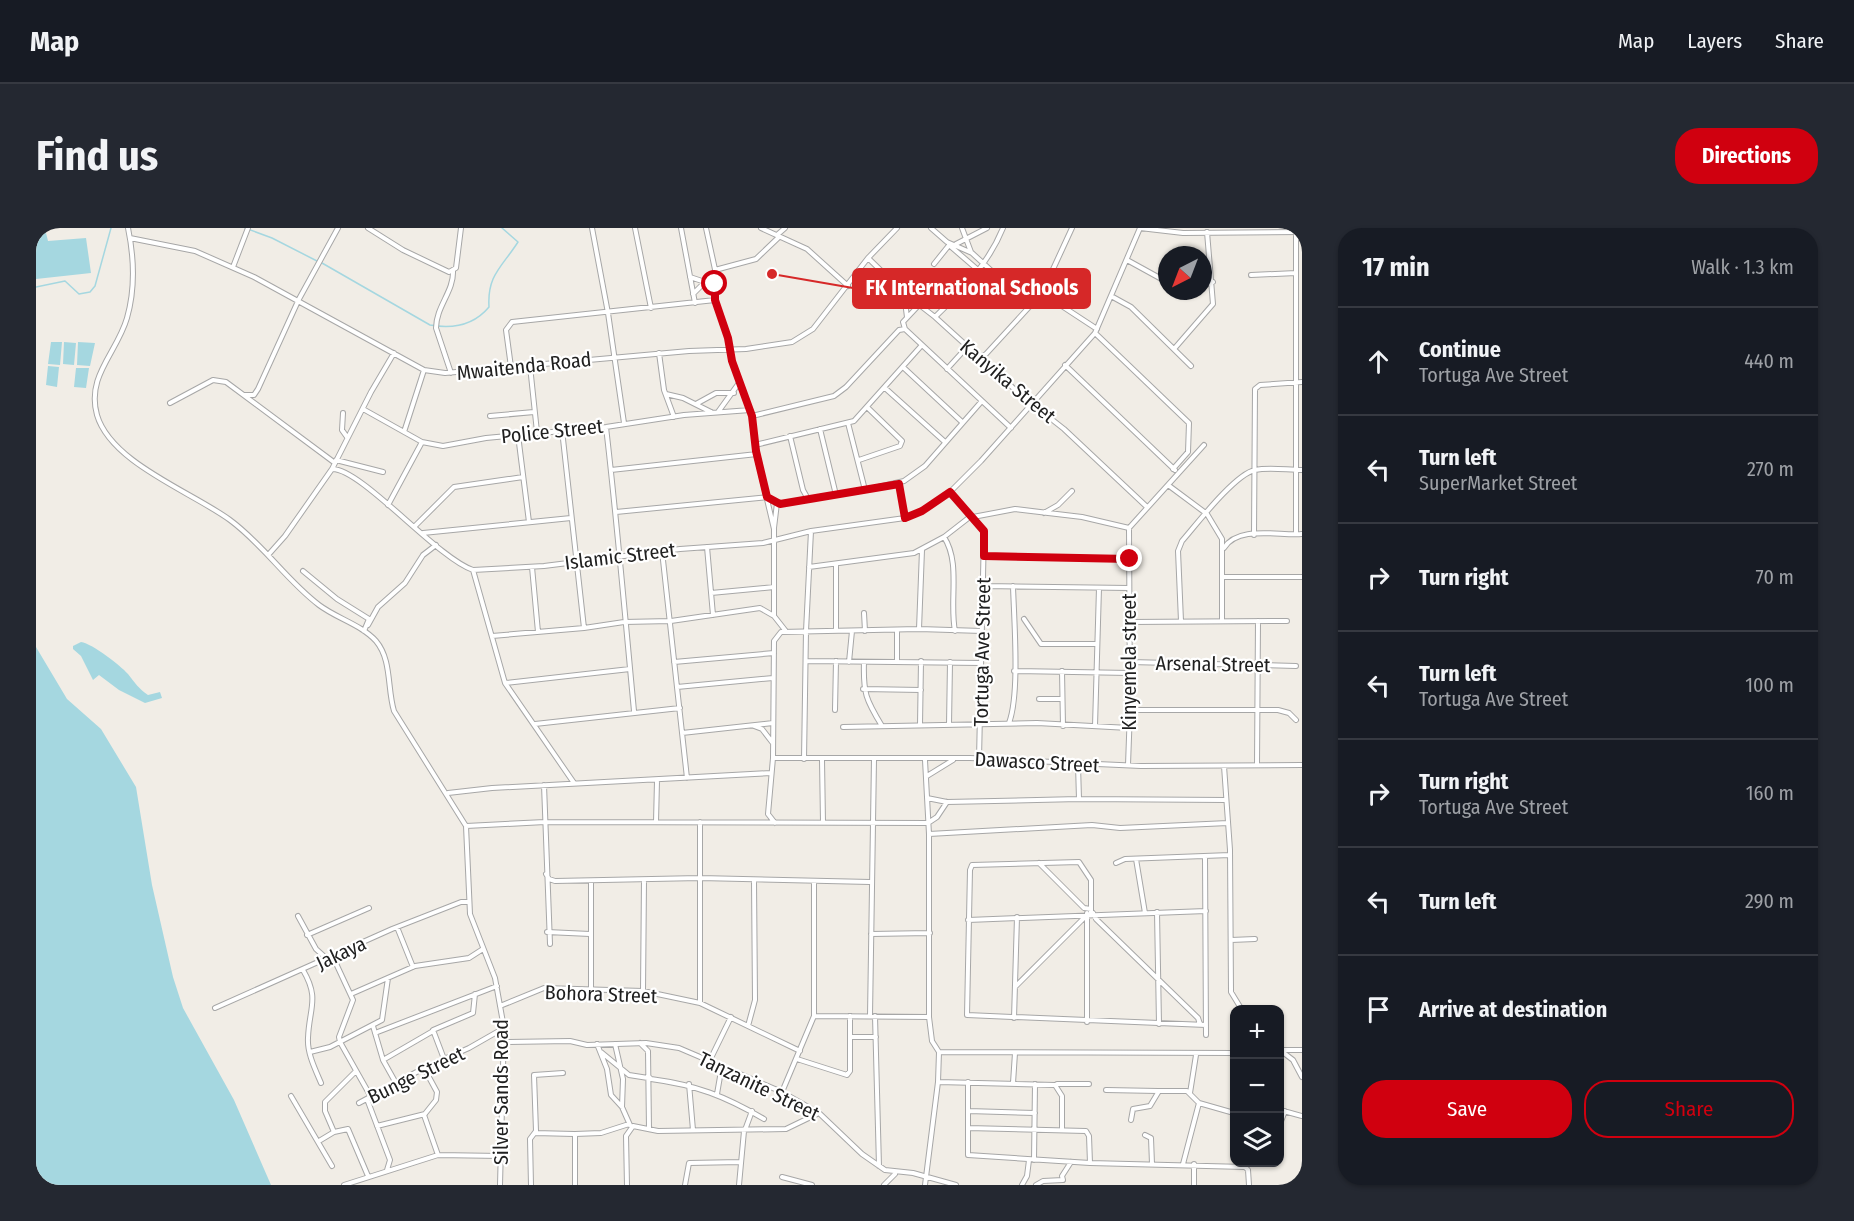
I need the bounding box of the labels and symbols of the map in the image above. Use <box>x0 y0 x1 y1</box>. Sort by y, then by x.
north arrow <box>1158 246 1212 300</box>
callout: FK International Schools <box>853 269 1090 308</box>
route start <box>701 270 727 296</box>
text: FK International Schools <box>865 275 1079 301</box>
street label: Kanyika Street <box>955 334 1061 428</box>
street label: Mwaitenda Road <box>455 347 593 385</box>
street label: Police Street <box>500 414 605 448</box>
street label: Islamic Street <box>563 537 677 575</box>
route end <box>1116 545 1142 571</box>
street label: Tortuga Ave Street <box>969 577 995 727</box>
street label: Kinyemela street <box>1117 593 1141 731</box>
street label: Arsenal Street <box>1155 651 1271 677</box>
street label: Dawasco Street <box>974 747 1100 777</box>
street label: Jakaya <box>312 931 370 975</box>
street label: Bohora Street <box>544 980 658 1008</box>
street label: Silver Sands Road <box>489 1019 513 1165</box>
street label: Bunge Street <box>364 1041 469 1109</box>
street label: Tanzanite Street <box>695 1046 824 1126</box>

